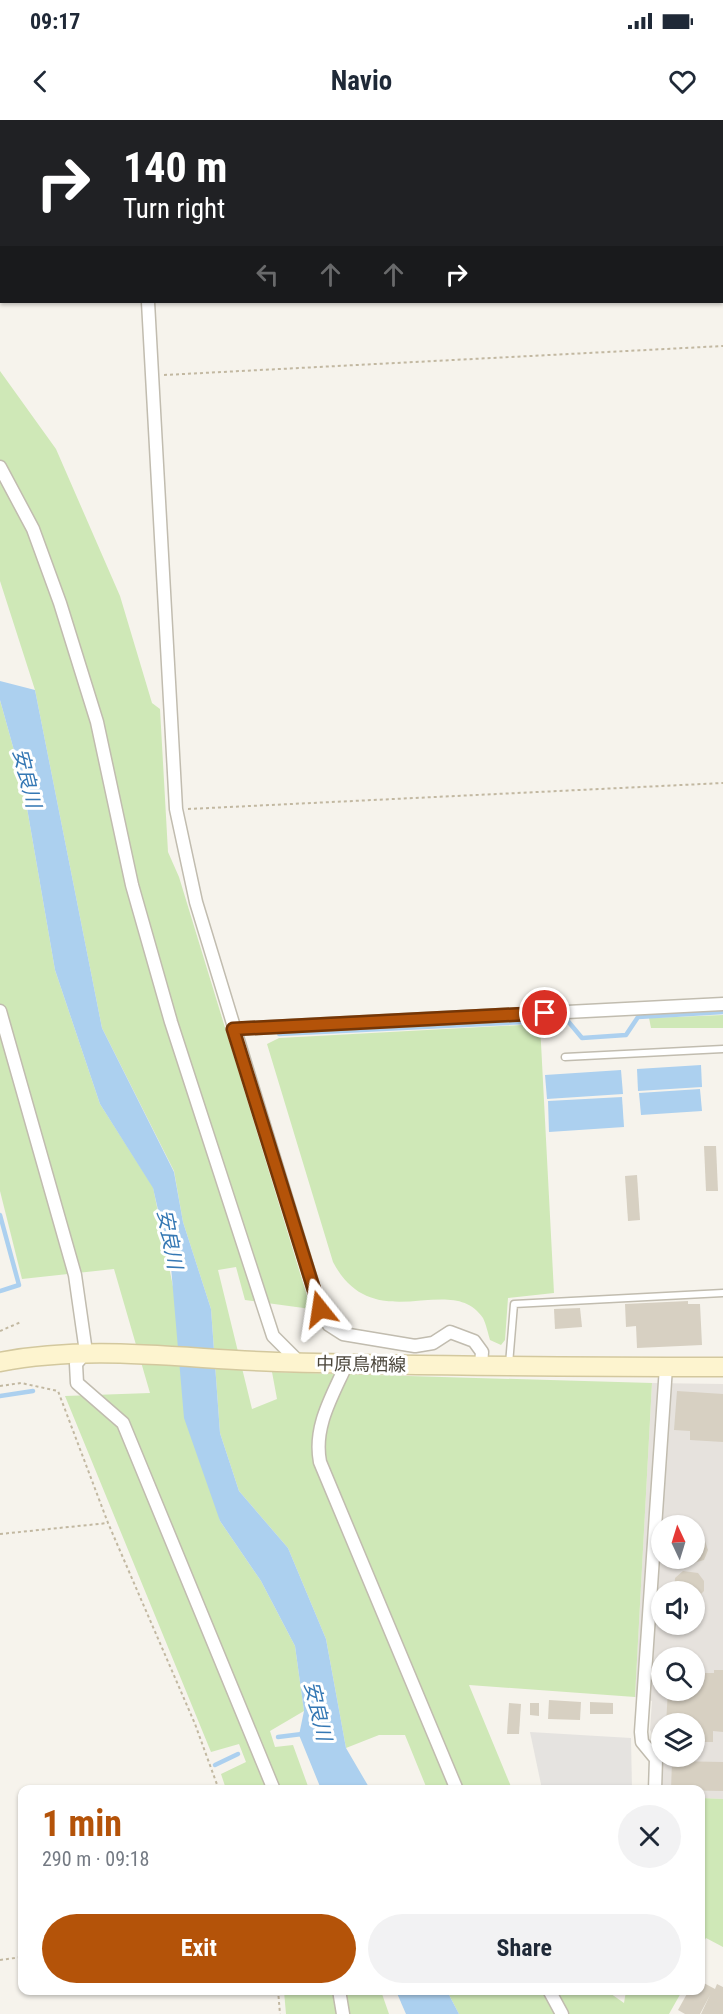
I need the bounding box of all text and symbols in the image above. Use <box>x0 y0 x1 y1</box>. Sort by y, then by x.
text: 09:17 <box>30 9 81 34</box>
icon: back <box>24 65 57 98</box>
text: Navio <box>331 65 392 97</box>
icon: heart <box>666 65 699 98</box>
text: 140 m <box>123 143 228 192</box>
icon: right <box>24 144 102 222</box>
text: Turn right <box>123 193 225 225</box>
icon: left <box>251 258 284 291</box>
icon: ahead <box>314 258 347 291</box>
icon: ahead <box>377 258 410 291</box>
icon: right <box>440 258 473 291</box>
water label: 安良川 <box>8 746 46 812</box>
pin <box>519 987 570 1038</box>
icon: arrive <box>528 996 561 1029</box>
water label: 安良川 <box>152 1207 188 1273</box>
position arrow <box>288 1277 352 1341</box>
street label: 中原鳥栖線 <box>316 1353 406 1375</box>
north arrow <box>651 1515 705 1569</box>
map controls <box>651 1515 705 1767</box>
button: sound <box>651 1581 705 1635</box>
button: search <box>651 1647 705 1701</box>
water label: 安良川 <box>300 1679 337 1745</box>
button: layers <box>651 1713 705 1767</box>
text: 1 min <box>42 1803 122 1845</box>
button: close <box>618 1805 681 1868</box>
text: 290 m · 09:18 <box>42 1847 149 1871</box>
button: Exit <box>42 1914 356 1983</box>
button: Share <box>368 1914 681 1983</box>

